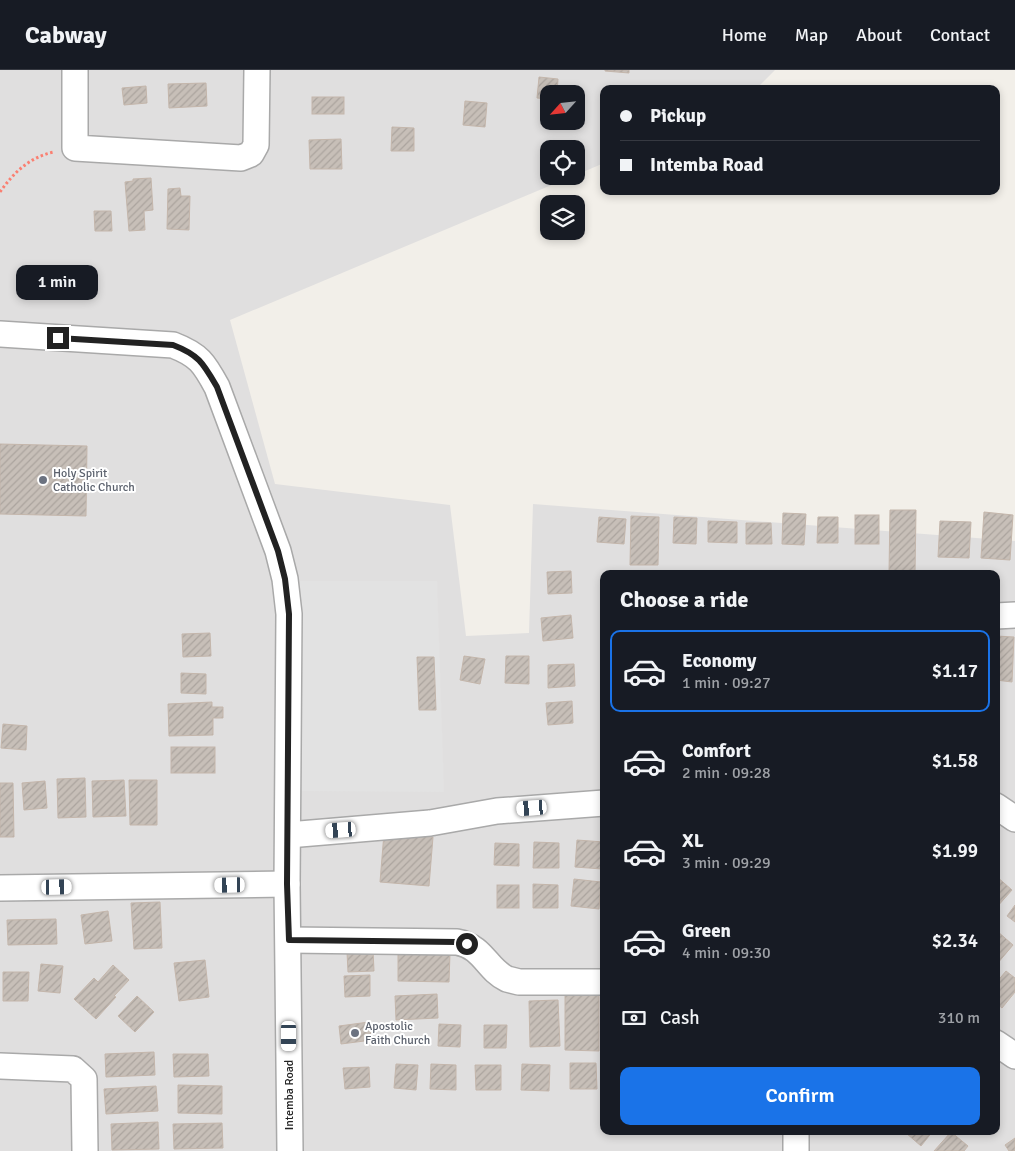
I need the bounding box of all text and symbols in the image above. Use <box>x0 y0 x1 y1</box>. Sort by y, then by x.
text: Cabway <box>25 20 107 50</box>
text: Home <box>722 24 767 46</box>
text: Map <box>795 24 828 46</box>
text: About <box>856 24 902 46</box>
text: Contact <box>930 24 990 46</box>
north arrow <box>540 85 585 130</box>
map controls <box>540 85 585 240</box>
text: Pickup <box>650 104 706 128</box>
button: locate <box>540 140 585 185</box>
text: Intemba Road <box>650 153 763 177</box>
button: layers <box>540 195 585 240</box>
callout: 1 min <box>17 266 99 300</box>
text: 1 min <box>38 272 76 292</box>
route end <box>47 327 69 349</box>
place label: Holy Spirit Catholic Church <box>53 466 135 495</box>
marker: Holy Spirit Catholic Church <box>37 474 49 486</box>
text: Choose a ride <box>620 586 748 613</box>
icon: car <box>622 649 667 694</box>
text: Economy <box>682 649 756 673</box>
text: $1.17 <box>932 659 978 683</box>
text: 1 min · 09:27 <box>682 673 771 693</box>
icon: car <box>622 739 667 784</box>
text: Comfort <box>682 739 751 763</box>
text: $1.58 <box>932 749 978 773</box>
text: 2 min · 09:28 <box>682 763 771 783</box>
car <box>516 799 547 817</box>
car <box>325 821 356 839</box>
icon: car <box>622 829 667 874</box>
text: XL <box>682 829 704 853</box>
text: $1.99 <box>932 839 978 863</box>
text: 3 min · 09:29 <box>682 853 771 873</box>
car <box>214 877 245 893</box>
car <box>41 879 72 895</box>
icon: car <box>622 919 667 964</box>
text: Green <box>682 919 731 943</box>
text: $2.34 <box>932 929 978 953</box>
route start <box>456 933 478 955</box>
text: 4 min · 09:30 <box>682 943 771 963</box>
icon: cash <box>620 1004 648 1032</box>
text: Cash <box>660 1006 700 1030</box>
text: 310 m <box>938 1008 980 1028</box>
place label: Apostolic Faith Church <box>365 1019 430 1048</box>
car <box>281 1021 296 1051</box>
marker: Apostolic Faith Church <box>349 1027 361 1039</box>
street label: Intemba Road <box>282 1060 297 1130</box>
button: Confirm <box>620 1067 980 1125</box>

